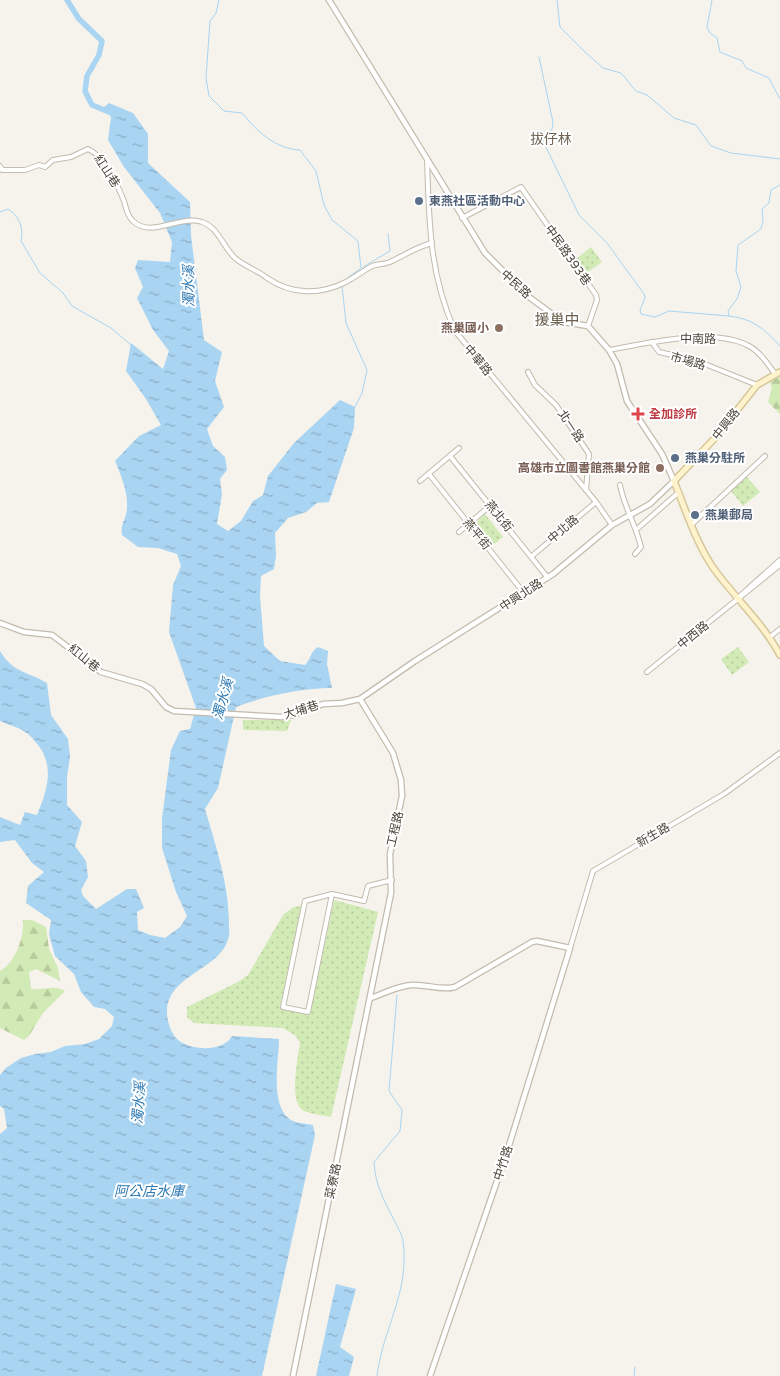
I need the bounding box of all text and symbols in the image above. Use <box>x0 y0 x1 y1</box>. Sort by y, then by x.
district label: 拔仔林 <box>530 131 572 148</box>
street label: 紅山巷 <box>91 152 123 190</box>
place label: 東燕社區活動中心 <box>429 194 525 208</box>
marker: 東燕社區活動中心 <box>413 195 425 207</box>
street label: 中民路393巷 <box>542 222 594 288</box>
water label: 濁水溪 <box>180 263 198 307</box>
street label: 中民路 <box>498 267 534 301</box>
district label: 援巢中 <box>534 311 580 329</box>
place label: 燕巢國小 <box>441 321 489 335</box>
marker: 燕巢國小 <box>493 322 505 334</box>
street label: 中南路 <box>680 332 716 346</box>
street label: 中華路 <box>461 342 495 378</box>
street label: 市場路 <box>669 349 707 373</box>
street label: 中興路 <box>709 406 743 442</box>
street label: 北一路 <box>555 407 587 445</box>
marker: 全加診所 <box>631 407 645 421</box>
place label: 全加診所 <box>649 407 697 421</box>
place label: 燕巢分駐所 <box>685 451 745 465</box>
marker: 燕巢分駐所 <box>669 452 681 464</box>
place label: 高雄市立圖書館燕巢分館 <box>518 461 650 475</box>
marker: 高雄市立圖書館燕巢分館 <box>654 462 666 474</box>
street label: 燕北街 <box>482 498 516 534</box>
place label: 燕巢郵局 <box>705 508 753 522</box>
marker: 燕巢郵局 <box>689 509 701 521</box>
street label: 中北路 <box>545 512 581 546</box>
street label: 燕平街 <box>460 516 494 552</box>
street label: 中興北路 <box>497 576 545 614</box>
street label: 中西路 <box>675 618 711 652</box>
street label: 紅山巷 <box>66 641 102 675</box>
water label: 濁水溪 <box>209 675 238 722</box>
street label: 大埔巷 <box>282 698 320 722</box>
street label: 工程路 <box>384 810 406 848</box>
street label: 新生路 <box>634 820 672 850</box>
water label: 濁水溪 <box>129 1079 149 1125</box>
street label: 中竹路 <box>491 1144 515 1182</box>
street label: 菜寮路 <box>322 1162 344 1200</box>
water label: 阿公店水庫 <box>114 1183 186 1200</box>

